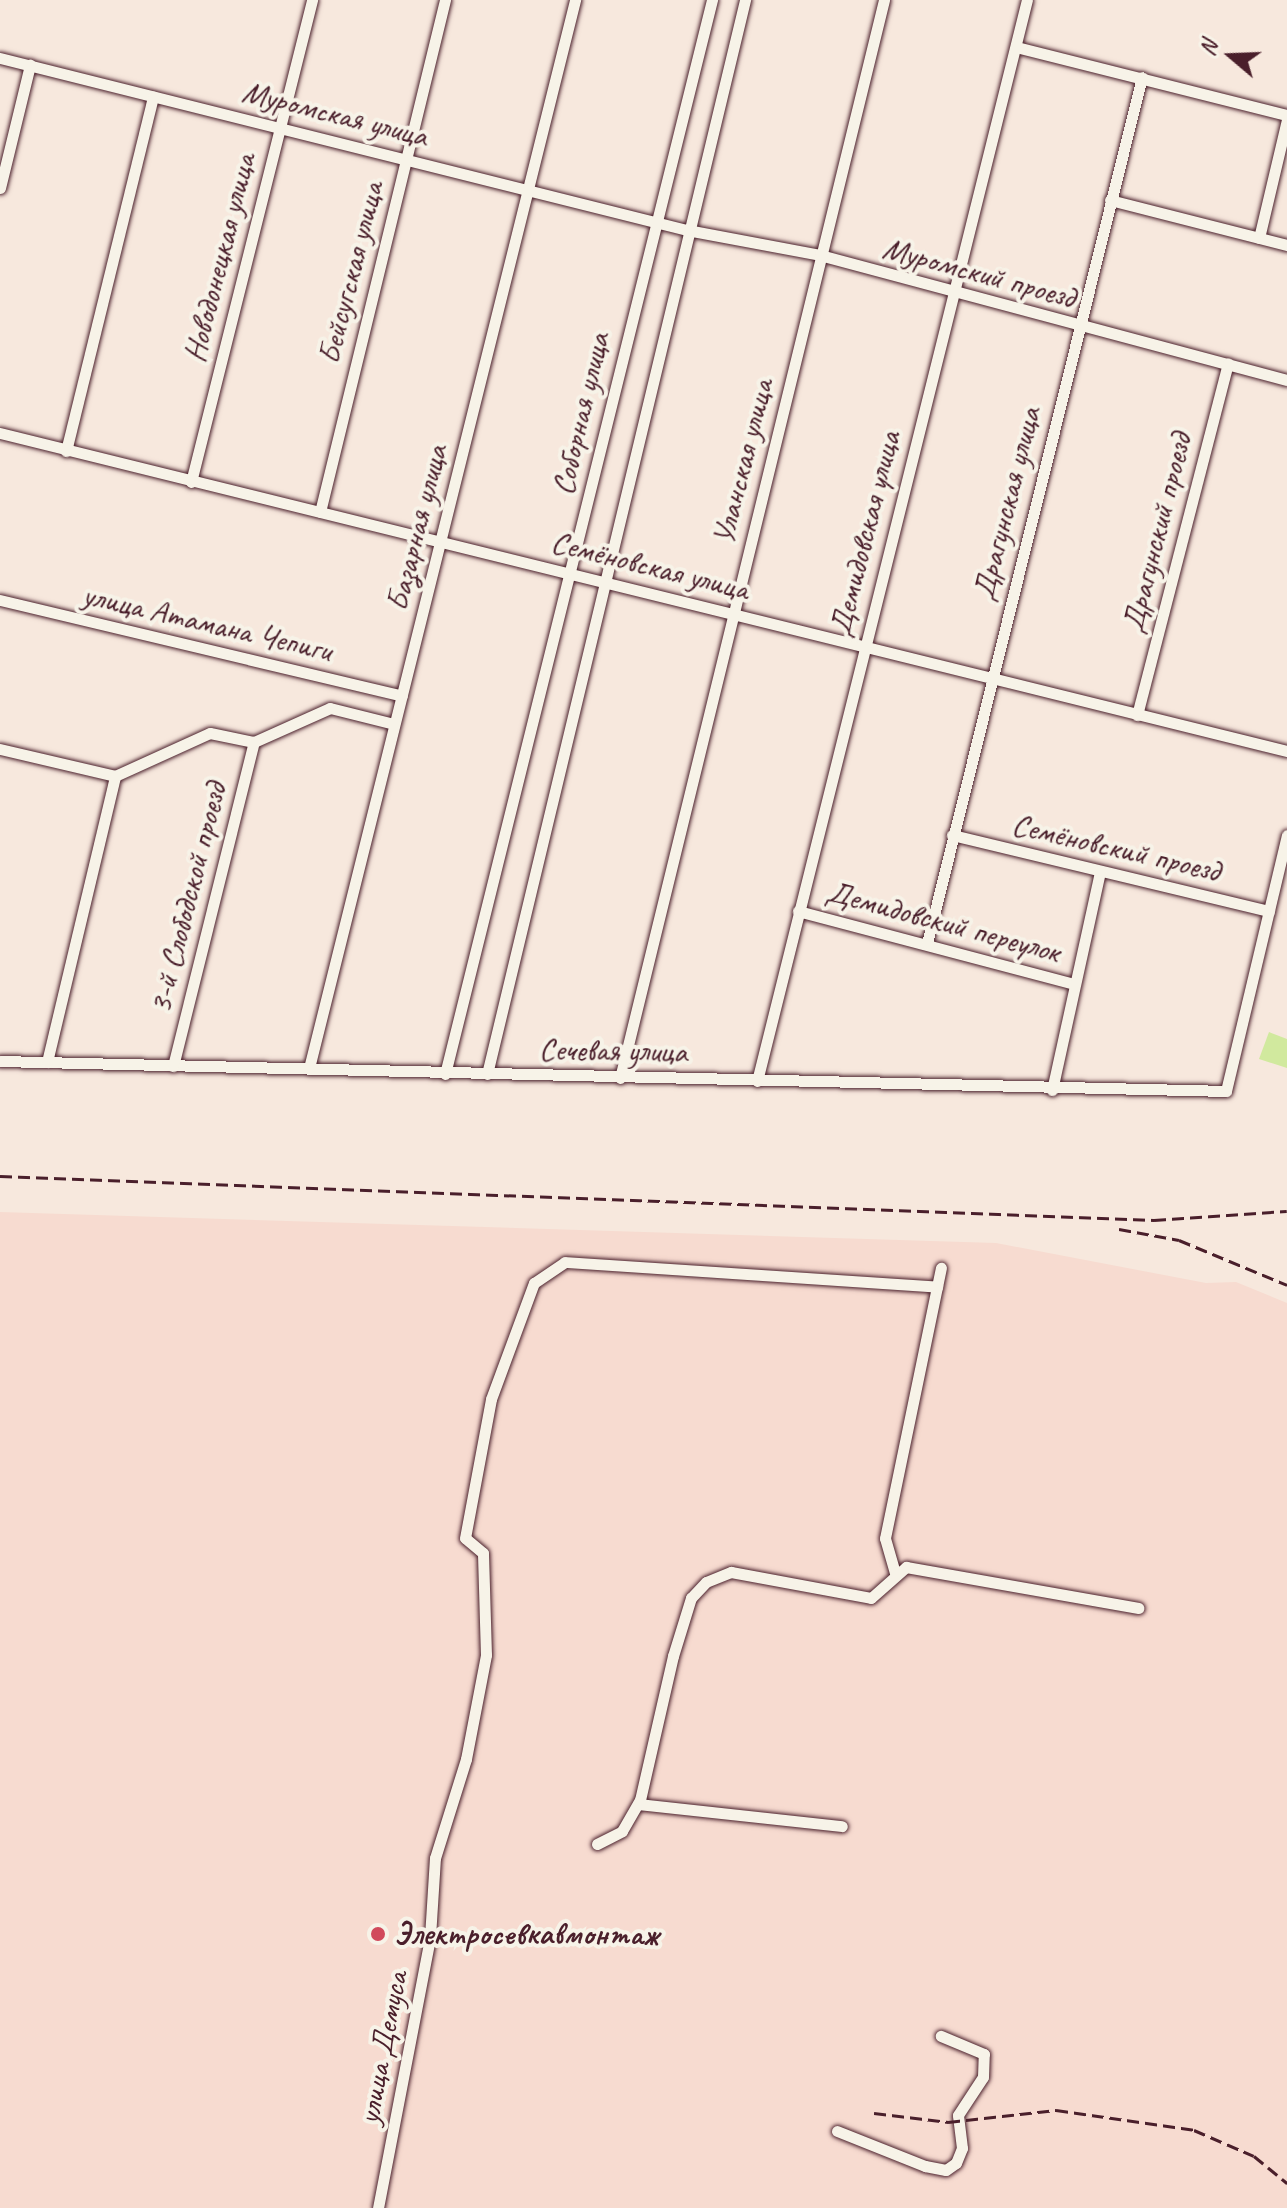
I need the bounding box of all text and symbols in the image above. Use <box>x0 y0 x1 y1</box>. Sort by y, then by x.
north arrow <box>1191 16 1271 96</box>
text: N <box>1193 37 1224 59</box>
street label: Муромская улица <box>237 72 433 156</box>
street label: Новодонецкая улица <box>176 150 264 366</box>
street label: Бейсугская улица <box>310 178 392 368</box>
street label: Муромский проезд <box>879 229 1079 317</box>
street label: Соборная улица <box>544 329 618 499</box>
street label: Уланская улица <box>704 375 782 549</box>
street label: Драгунская улица <box>964 403 1050 605</box>
street label: Демидовская улица <box>821 427 909 641</box>
street label: Драгунский проезд <box>1114 429 1200 637</box>
street label: Базарная улица <box>378 440 456 616</box>
street label: Семёновская улица <box>547 523 753 609</box>
street label: улица Атамана Чепиги <box>78 576 336 670</box>
street label: 3-й Слободской проезд <box>141 779 235 1017</box>
street label: Семёновский проезд <box>1008 805 1224 891</box>
street label: Демидовский переулок <box>822 872 1064 972</box>
street label: Сечевая улица <box>538 1030 688 1072</box>
place label: Электросевкавмонтаж <box>394 1915 658 1953</box>
marker: Электросевкавмонтаж <box>369 1925 387 1943</box>
street label: улица Демуса <box>349 1968 417 2128</box>

